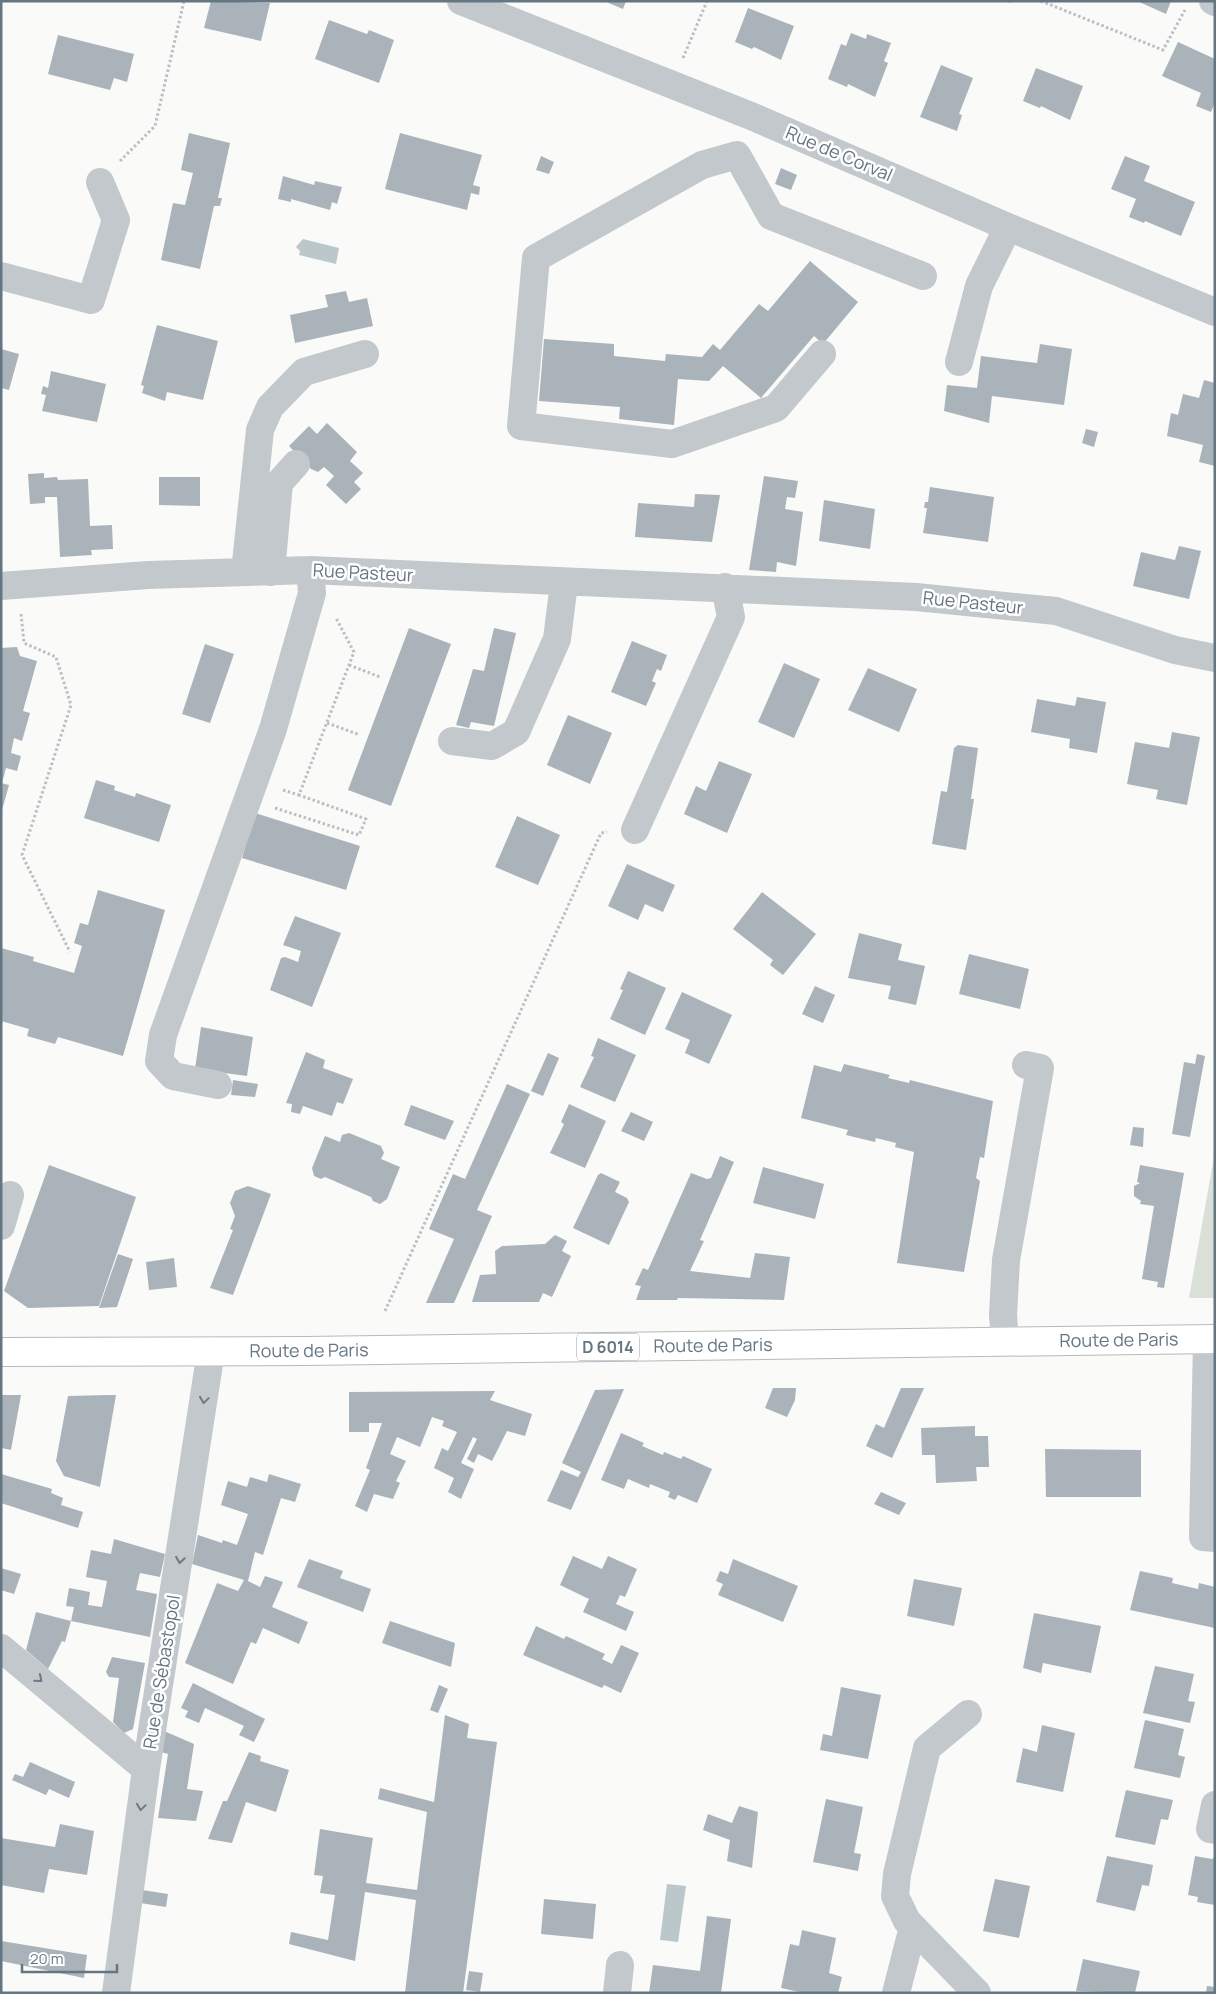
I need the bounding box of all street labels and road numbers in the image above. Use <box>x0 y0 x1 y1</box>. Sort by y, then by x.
street label: Rue de Corval <box>782 120 896 186</box>
street label: Rue Pasteur <box>312 557 414 587</box>
street label: Rue Pasteur <box>922 585 1025 619</box>
street label: Route de Paris <box>1059 1326 1179 1352</box>
street label: Route de Paris <box>653 1332 773 1357</box>
road number: D 6014 <box>577 1334 639 1360</box>
street label: Route de Paris <box>249 1337 369 1362</box>
street label: Rue de Sébastopol <box>137 1593 185 1751</box>

